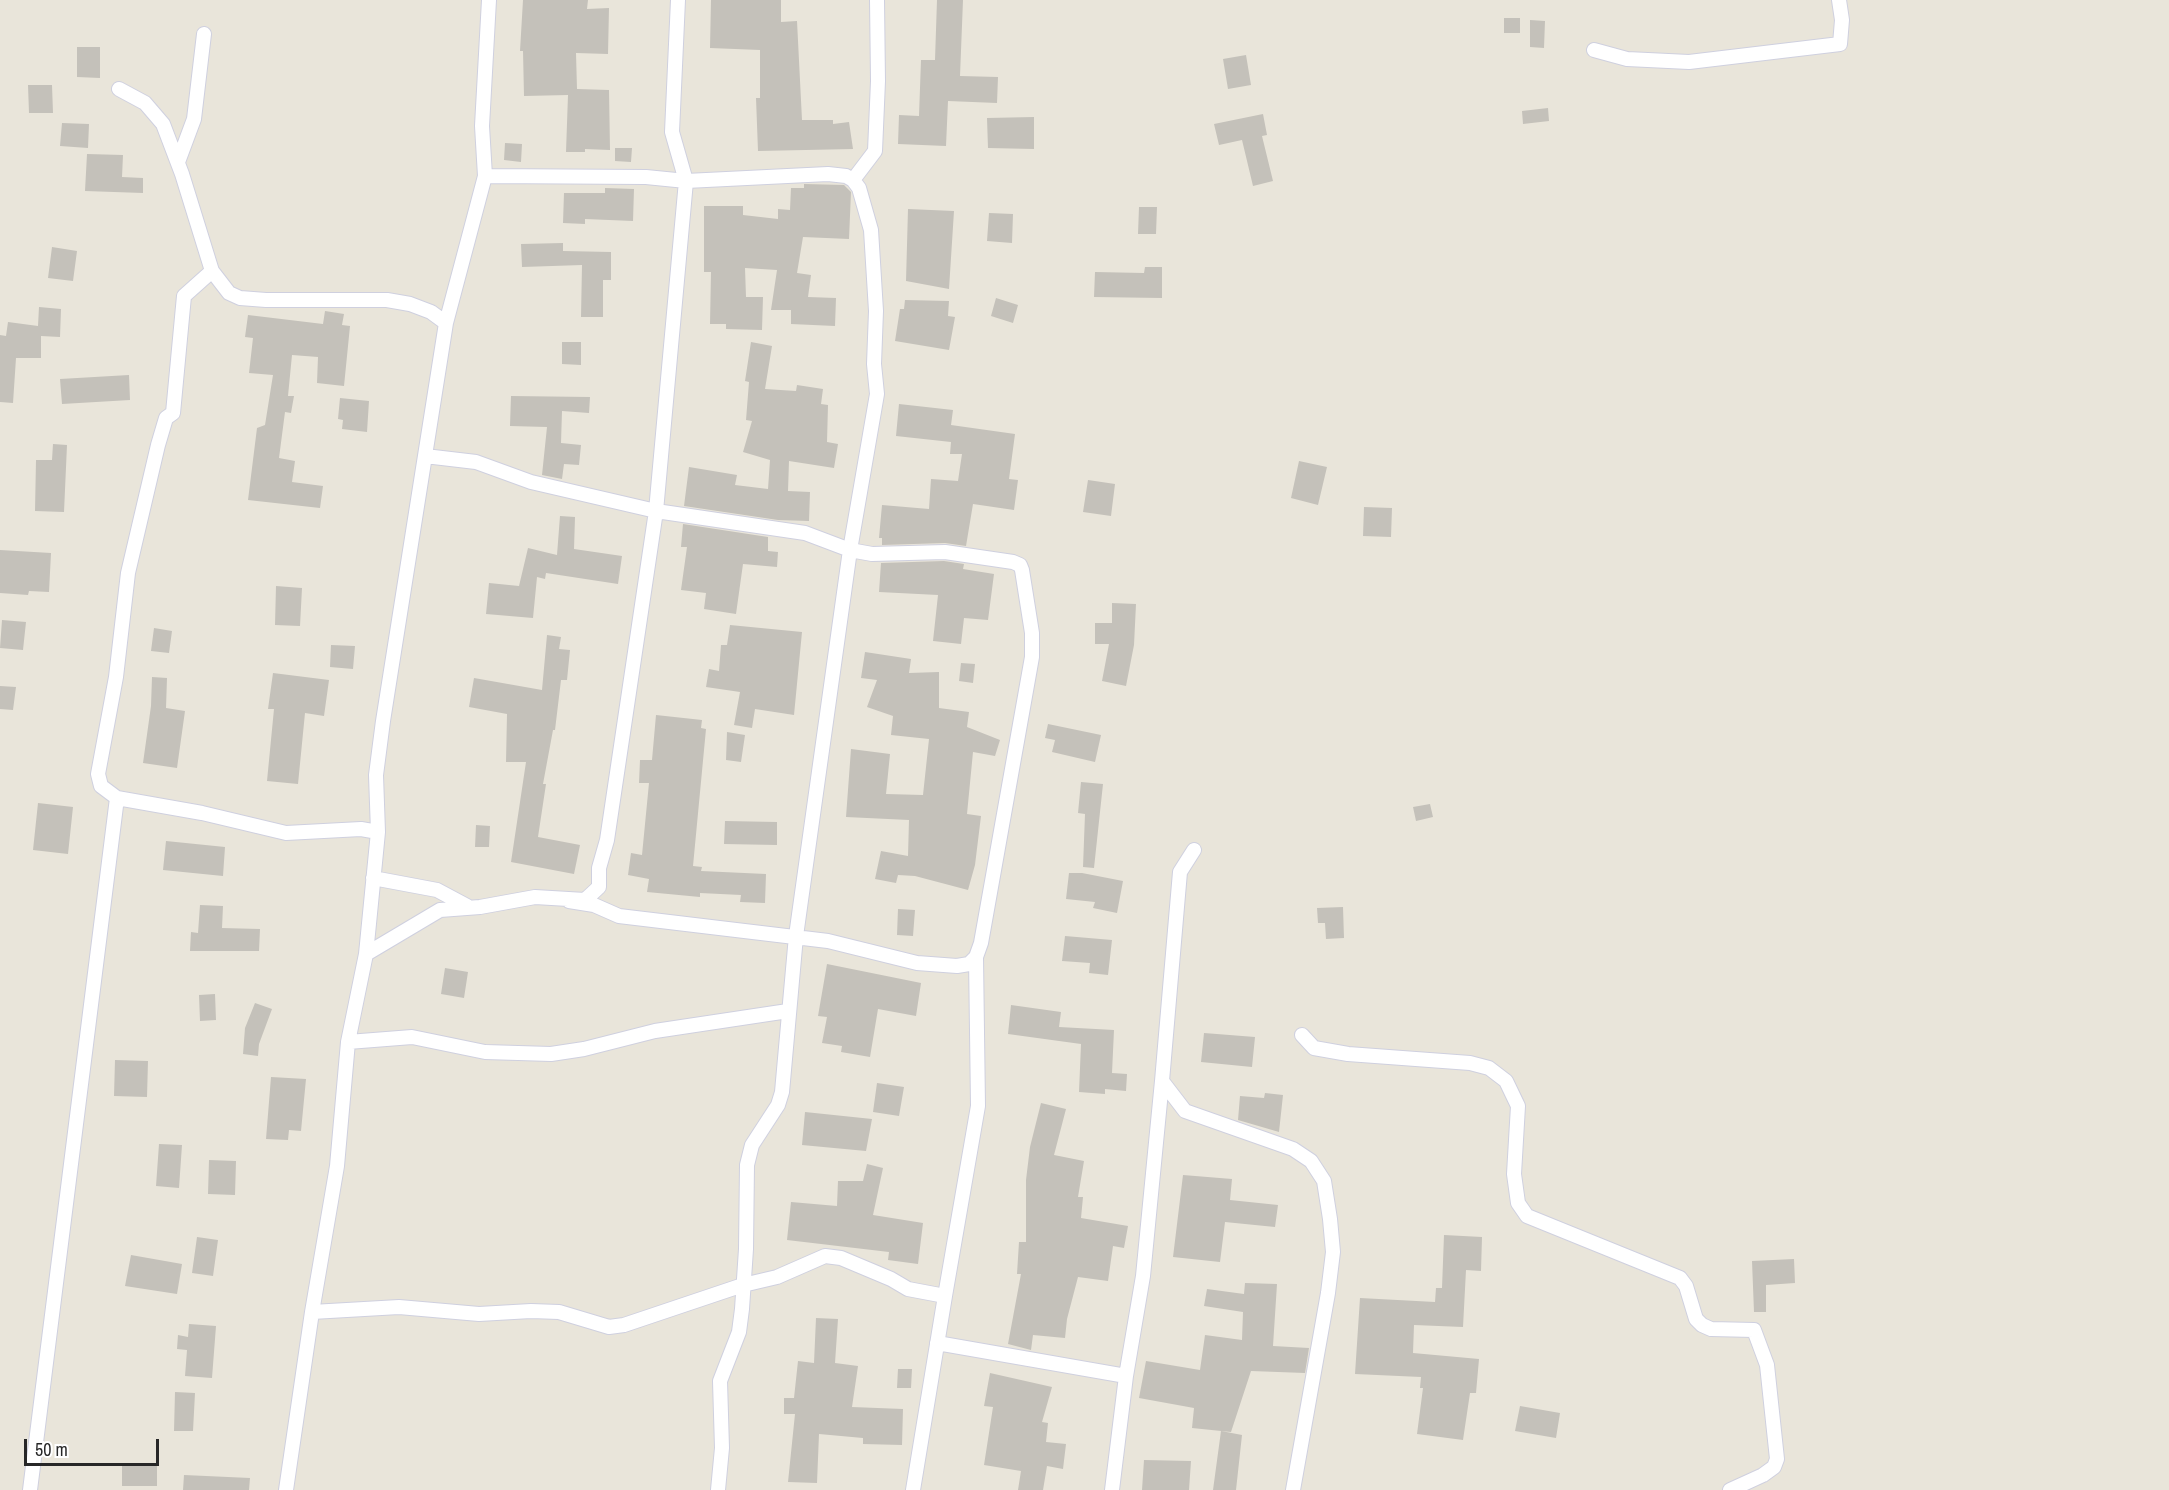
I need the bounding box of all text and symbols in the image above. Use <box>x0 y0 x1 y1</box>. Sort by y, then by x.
scale bar <box>27 1427 162 1465</box>
text: 50 m <box>35 1437 68 1462</box>

